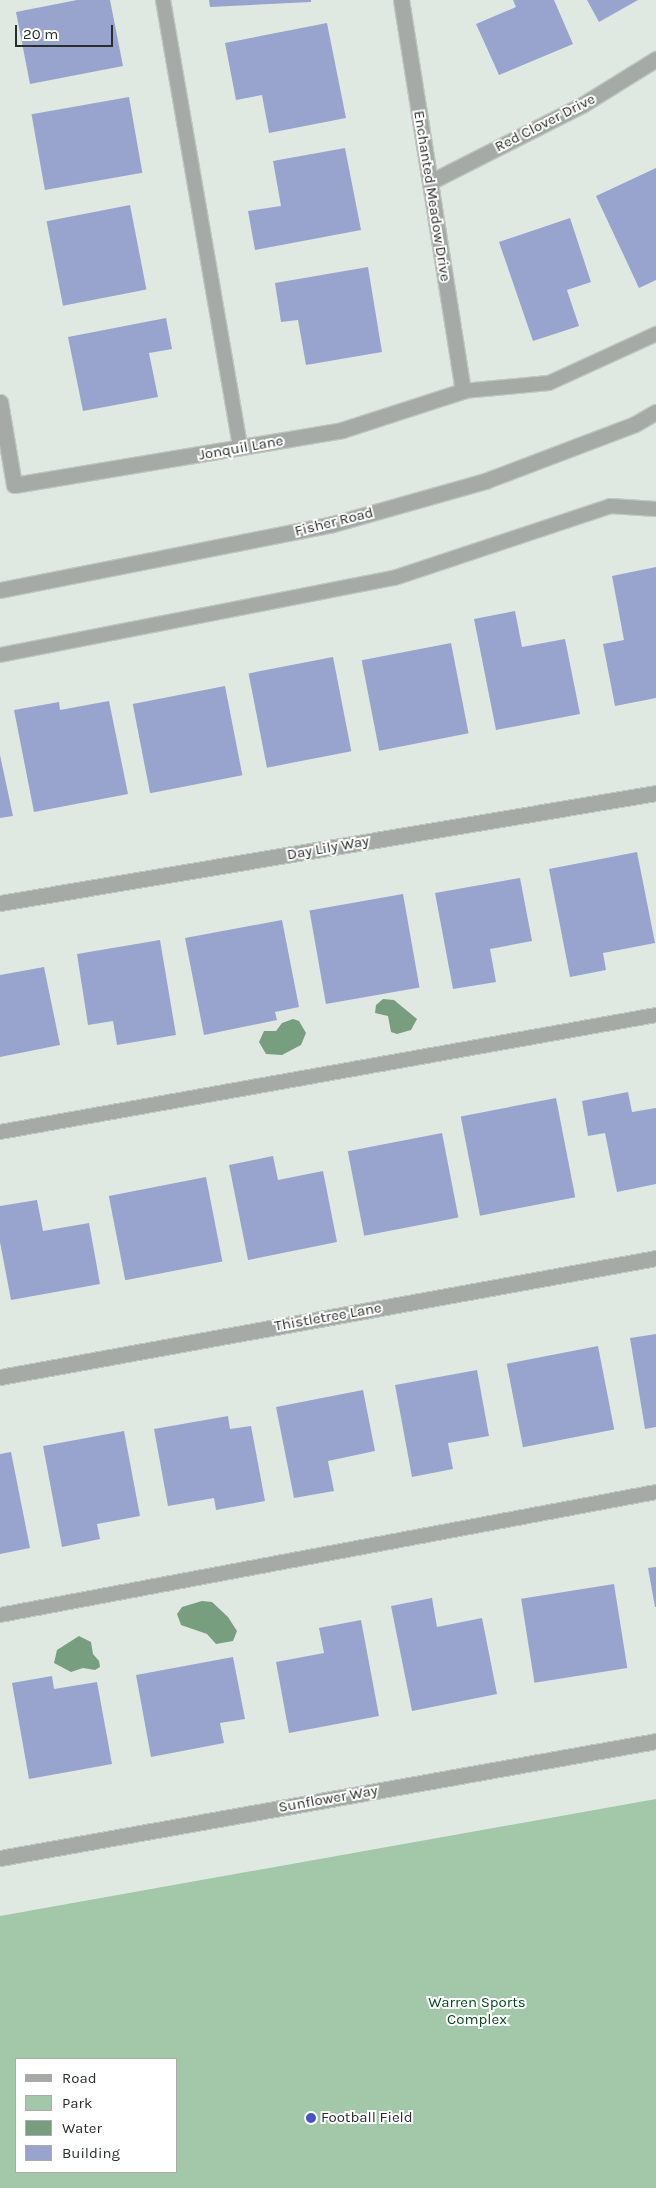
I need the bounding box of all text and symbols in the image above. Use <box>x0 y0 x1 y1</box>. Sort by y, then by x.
scale bar <box>18 15 115 47</box>
text: 20 m <box>23 25 58 43</box>
street label: Red Clover Drive <box>492 90 598 156</box>
street label: Enchanted Meadow Drive <box>410 109 454 283</box>
street label: Jonquil Lane <box>197 432 285 464</box>
street label: Fisher Road <box>293 504 375 540</box>
street label: Day Lily Way <box>286 832 370 864</box>
street label: Thistletree Lane <box>273 1299 383 1335</box>
street label: Sunflower Way <box>277 1781 379 1817</box>
park label: Warren Sports Complex <box>428 1993 526 2028</box>
legend <box>15 2058 178 2173</box>
text: Road <box>62 2069 97 2087</box>
text: Park <box>62 2094 92 2112</box>
place label: Football Field <box>321 2109 413 2127</box>
marker: Football Field <box>305 2112 317 2124</box>
text: Water <box>62 2119 102 2137</box>
text: Building <box>62 2144 120 2162</box>

